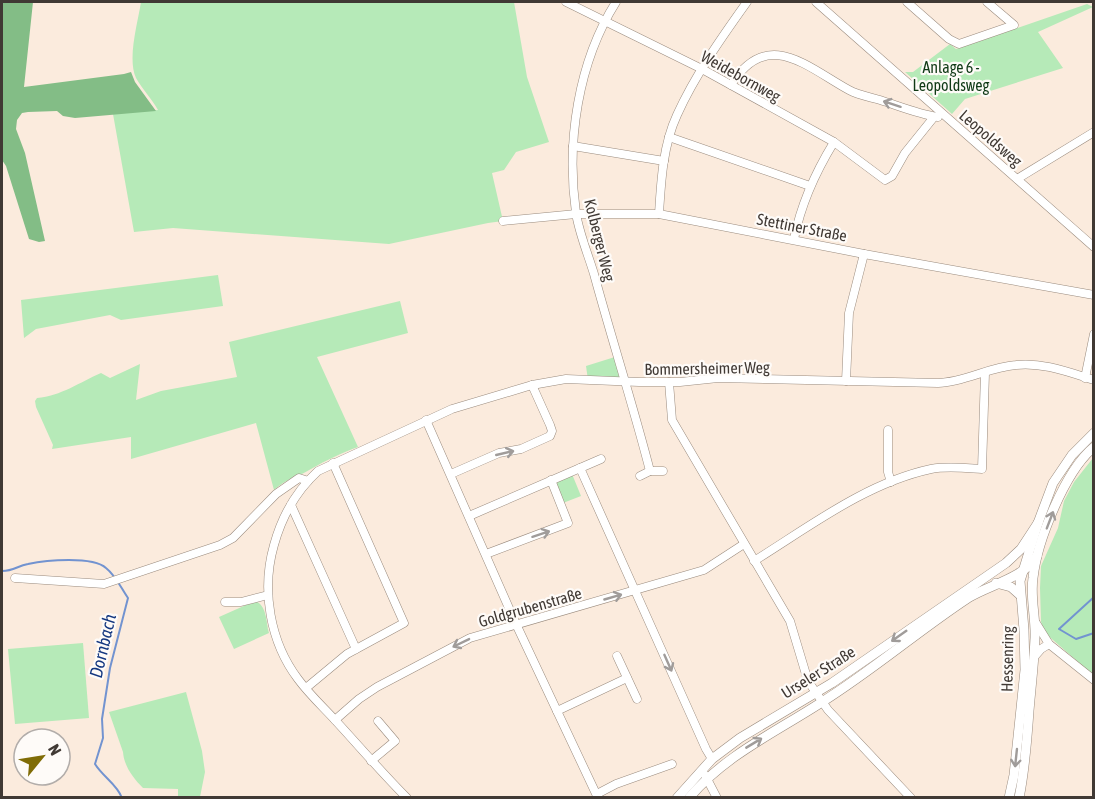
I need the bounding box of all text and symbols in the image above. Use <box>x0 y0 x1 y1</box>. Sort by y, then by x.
street label: Weidebornweg <box>698 47 784 106</box>
park label: Anlage 6 - Leopoldsweg <box>913 58 990 95</box>
one-way arrow <box>883 98 902 109</box>
street label: Leopoldsweg <box>955 106 1026 171</box>
street label: Kolberger Weg <box>580 197 619 283</box>
street label: Stettiner Straße <box>756 209 848 245</box>
street label: Bommersheimer Weg <box>644 358 770 379</box>
one-way arrow <box>495 446 514 458</box>
one-way arrow <box>1045 512 1056 530</box>
one-way arrow <box>531 528 550 539</box>
street label: Goldgrubenstraße <box>476 584 584 631</box>
one-way arrow <box>603 591 622 602</box>
water label: Dornbach <box>85 612 120 680</box>
street label: Hessenring <box>997 626 1018 692</box>
one-way arrow <box>892 630 908 642</box>
one-way arrow <box>453 637 471 649</box>
street label: Urseler Straße <box>778 642 858 702</box>
one-way arrow <box>663 654 674 672</box>
north arrow <box>12 727 72 787</box>
one-way arrow <box>745 737 762 749</box>
text: N <box>45 741 65 758</box>
one-way arrow <box>1010 748 1021 768</box>

